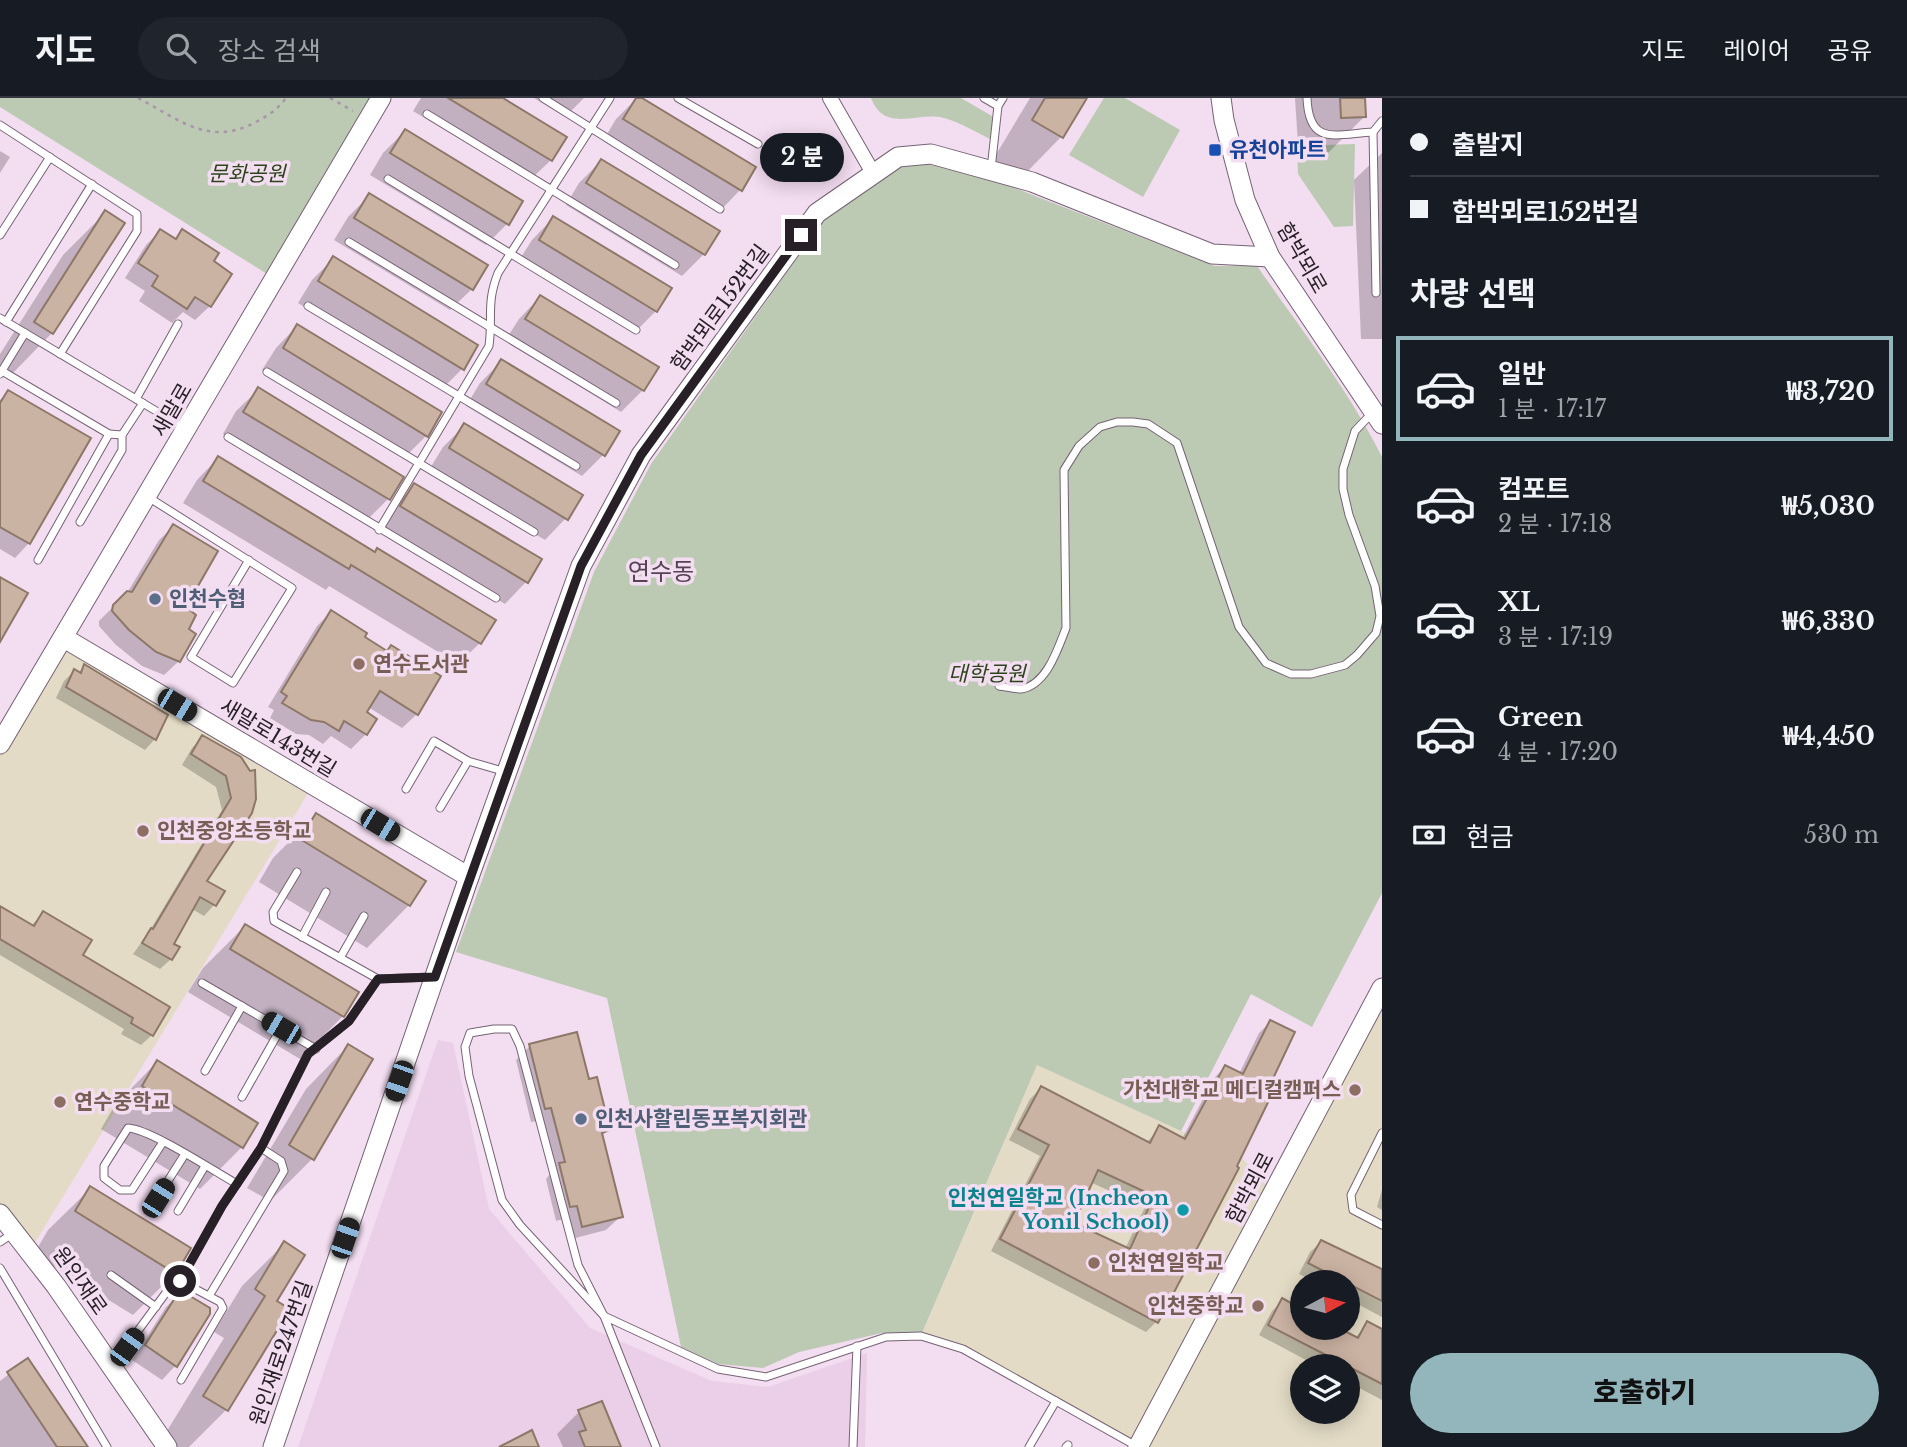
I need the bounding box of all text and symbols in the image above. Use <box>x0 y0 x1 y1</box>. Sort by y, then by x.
search box <box>138 17 628 80</box>
icon: search <box>162 29 200 67</box>
text: 지도 <box>35 30 96 71</box>
text: 장소 검색 <box>218 35 321 67</box>
text: 지도 <box>1641 36 1686 65</box>
text: 레이어 <box>1724 36 1790 65</box>
text: 공유 <box>1828 36 1872 65</box>
text: 출발지 <box>1452 129 1524 161</box>
callout: 2 분 <box>759 134 843 183</box>
place label: 유천아파트 <box>1229 137 1326 163</box>
marker: 유천아파트 <box>1207 142 1223 158</box>
text: 2 분 <box>781 143 823 171</box>
park label: 문화공원 <box>208 161 287 187</box>
text: 함박뫼로152번길 <box>1452 196 1639 228</box>
street label: 함박뫼로 <box>1271 218 1333 298</box>
route end <box>785 219 817 251</box>
street label: 함박뫼로152번길 <box>665 240 775 376</box>
text: 차량 선택 <box>1410 274 1536 314</box>
icon: car <box>1414 357 1477 420</box>
text: 일반 <box>1498 358 1546 390</box>
text: ₩3,720 <box>1786 375 1875 407</box>
street label: 새말로 <box>146 378 198 442</box>
text: 1 분 · 17:17 <box>1498 395 1606 423</box>
icon: car <box>1414 472 1477 535</box>
text: 컴포트 <box>1498 473 1570 505</box>
text: ₩5,030 <box>1782 490 1875 522</box>
text: 2 분 · 17:18 <box>1498 510 1612 538</box>
district label: 연수동 <box>628 557 694 586</box>
place label: 인천수협 <box>169 586 246 612</box>
text: XL <box>1498 586 1540 618</box>
icon: car <box>1414 587 1477 650</box>
marker: 인천수협 <box>147 591 163 607</box>
text: ₩6,330 <box>1782 605 1875 637</box>
text: 3 분 · 17:19 <box>1498 623 1613 651</box>
place label: 연수도서관 <box>373 651 470 677</box>
marker: 연수도서관 <box>351 656 367 672</box>
park label: 대학공원 <box>948 661 1027 687</box>
car <box>154 685 201 725</box>
street label: 새말로143번길 <box>215 693 341 783</box>
text: Green <box>1498 701 1583 733</box>
icon: car <box>1414 702 1477 765</box>
text: ₩4,450 <box>1783 720 1875 752</box>
text: 4 분 · 17:20 <box>1498 738 1618 766</box>
car <box>357 805 404 845</box>
icon: cash <box>1410 816 1448 854</box>
place label: 인천중앙초등학교 <box>157 818 312 844</box>
text: 현금 <box>1466 821 1514 853</box>
text: 530 m <box>1804 821 1879 849</box>
marker: 인천중앙초등학교 <box>135 823 151 839</box>
car <box>258 1008 305 1048</box>
car <box>383 1058 416 1104</box>
place label: 가천대학교 메디컬캠퍼스 <box>1123 1077 1341 1103</box>
marker: 가천대학교 메디컬캠퍼스 <box>1347 1082 1363 1098</box>
place label: 연수중학교 <box>74 1089 171 1115</box>
marker: 연수중학교 <box>52 1094 68 1110</box>
place label: 인천사할린동포복지회관 <box>595 1106 808 1132</box>
marker: 인천사할린동포복지회관 <box>573 1111 589 1127</box>
street label: 함박뫼로 <box>1220 1148 1280 1228</box>
car <box>138 1175 179 1221</box>
place label: 인천연일학교 (Incheon Yonil School) <box>948 1185 1169 1235</box>
marker: 인천연일학교 (Incheon Yonil School) <box>1175 1202 1191 1218</box>
car <box>329 1215 362 1261</box>
street label: 원인재로 <box>47 1242 113 1320</box>
place label: 인천연일학교 <box>1108 1250 1224 1276</box>
marker: 인천연일학교 <box>1086 1255 1102 1271</box>
route start <box>164 1265 196 1297</box>
north arrow <box>1290 1270 1360 1340</box>
map controls <box>1290 1270 1360 1424</box>
street label: 원인재로247번길 <box>244 1277 318 1429</box>
place label: 인천중학교 <box>1147 1293 1244 1319</box>
marker: 인천중학교 <box>1250 1298 1266 1314</box>
car <box>107 1324 148 1370</box>
button: 호출하기 <box>1410 1353 1879 1433</box>
button: layers <box>1290 1354 1360 1424</box>

